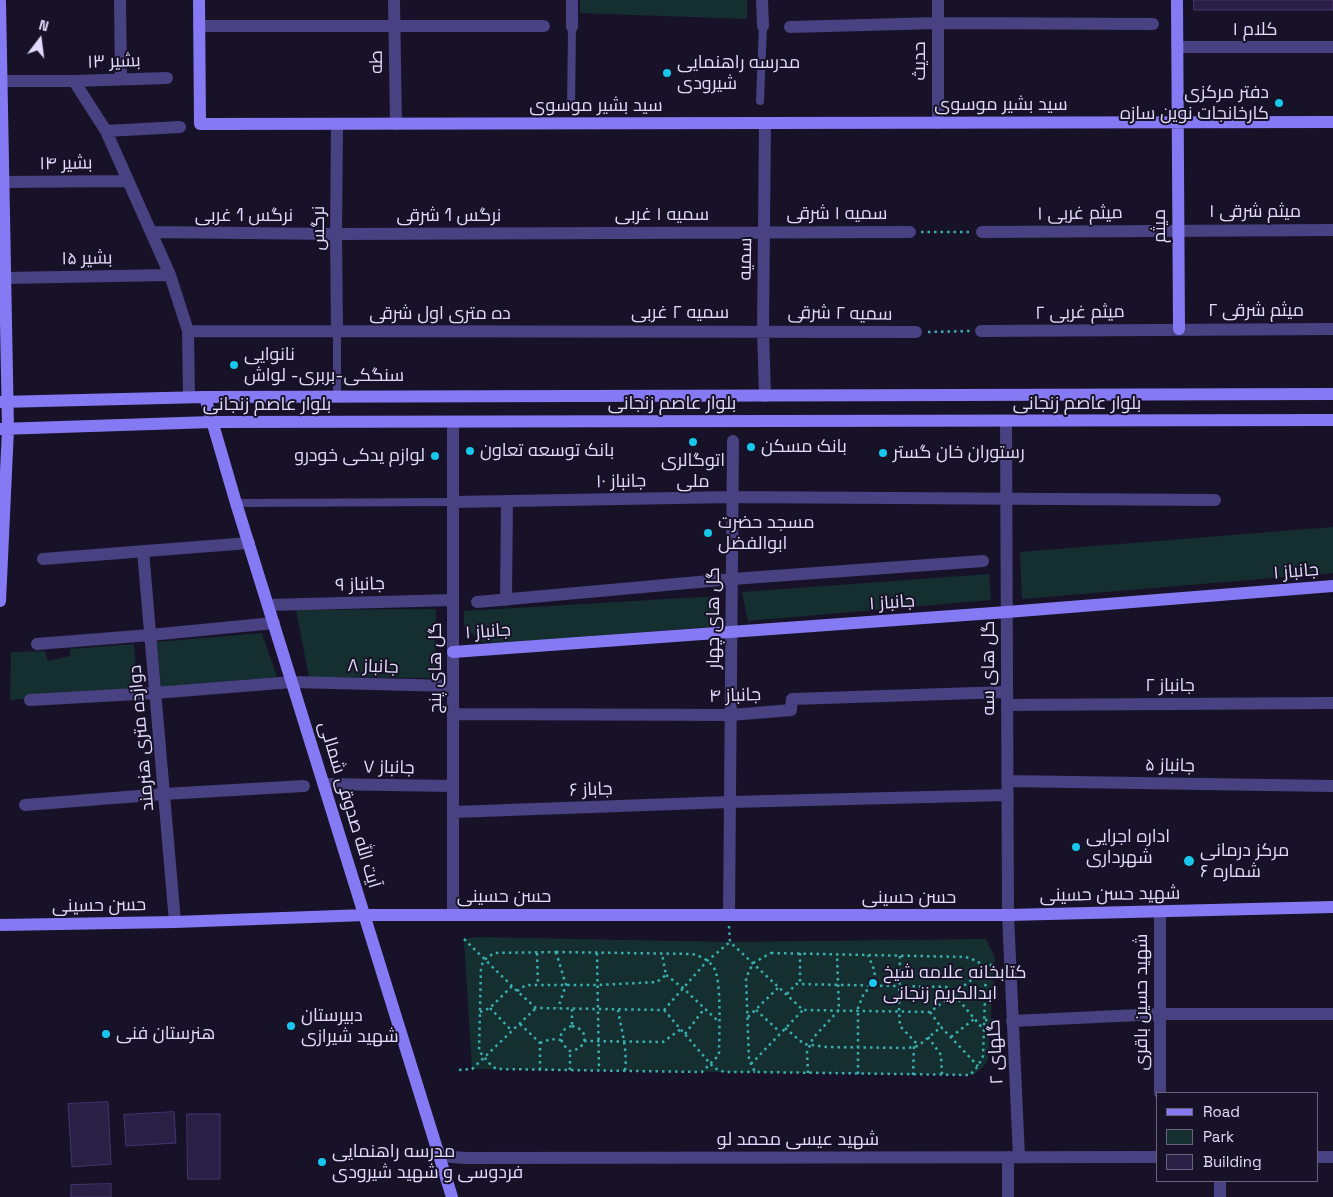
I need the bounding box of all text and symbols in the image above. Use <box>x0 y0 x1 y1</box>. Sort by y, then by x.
north arrow <box>15 15 65 65</box>
text: N <box>37 16 51 35</box>
street label: کلام ۱ <box>1233 19 1277 41</box>
street label: حدیث <box>909 41 931 81</box>
street label: بشیر ۱۳ <box>87 50 141 74</box>
street label: طه <box>366 50 388 74</box>
place label: مدرسه راهنمایی شیرودی <box>677 52 800 94</box>
marker: مدرسه راهنمایی شیرودی <box>661 67 673 79</box>
place label: دفتر مرکزی کارخانجات نوین سازه <box>1120 82 1269 125</box>
street label: سید بشیر موسوی <box>934 94 1068 116</box>
street label: سید بشیر موسوی <box>529 95 663 117</box>
marker: دفتر مرکزی کارخانجات نوین سازه <box>1273 97 1285 109</box>
street label: بشیر ۱۴ <box>39 153 93 175</box>
street label: میثم شرقی ۱ <box>1209 201 1301 223</box>
street label: میثم غربی ۱ <box>1037 202 1123 226</box>
street label: سمیه ۱ شرقی <box>787 203 887 225</box>
street label: سمیه ۱ غربی <box>615 204 709 226</box>
street label: نرگس 1 غربی <box>195 205 293 227</box>
street label: نرگس 1 شرقی <box>397 205 501 227</box>
street label: نرگس <box>308 206 330 250</box>
street label: میثم <box>1149 209 1171 243</box>
street label: سمیه <box>735 237 757 281</box>
street label: بشیر ۱۵ <box>61 248 113 270</box>
street label: میثم شرقی ۲ <box>1208 300 1304 322</box>
street label: میثم غربی ۲ <box>1035 301 1125 325</box>
street label: سمیه ۲ غربی <box>631 302 729 324</box>
street label: سمیه ۲ شرقی <box>787 302 893 326</box>
street label: ده متری اول شرقی <box>369 303 511 325</box>
place label: نانوایی سنگکی-بربری- لواش <box>244 344 404 386</box>
marker: نانوایی سنگکی-بربری- لواش <box>228 359 240 371</box>
street label: بلوار عاصم زنجانی <box>608 393 736 415</box>
street label: بلوار عاصم زنجانی <box>1013 393 1141 415</box>
street label: بلوار عاصم زنجانی <box>203 394 331 416</box>
marker: اتوگالری ملی <box>687 436 699 448</box>
place label: بانک مسکن <box>761 436 847 458</box>
place label: بانک توسعه تعاون <box>480 440 614 462</box>
marker: بانک مسکن <box>745 441 757 453</box>
place label: رستوران خان گستر <box>893 442 1025 464</box>
place label: لوازم یدکی خودرو <box>294 445 425 467</box>
marker: بانک توسعه تعاون <box>464 445 476 457</box>
marker: رستوران خان گستر <box>877 447 889 459</box>
marker: لوازم یدکی خودرو <box>429 450 441 462</box>
place label: اتوگالری ملی <box>661 450 725 492</box>
street label: جانباز ۱۰ <box>596 471 646 493</box>
place label: مسجد حضرت ابوالفضل <box>718 512 814 554</box>
marker: مسجد حضرت ابوالفضل <box>702 527 714 539</box>
street label: جانباز ۱ <box>1272 559 1320 585</box>
street label: گل های چهار <box>703 567 725 669</box>
street label: جانباز ۹ <box>335 573 385 597</box>
street label: جانباز ۱ <box>868 591 916 615</box>
street label: جانباز ۱ <box>464 620 512 644</box>
street label: گل های سه <box>978 620 1000 716</box>
street label: گل های پنج <box>425 622 447 714</box>
street label: جانباز ۸ <box>347 655 399 679</box>
street label: دوازده متری هنرمند <box>125 664 159 812</box>
street label: جانباز ۲ <box>1145 675 1195 697</box>
street label: جانباز ۴ <box>709 684 761 708</box>
street label: آیت الله صدوقی شمالی <box>313 719 385 891</box>
street label: جانباز ۵ <box>1145 755 1195 777</box>
street label: جانباز ۷ <box>363 757 415 779</box>
street label: جاباز ۶ <box>569 778 613 802</box>
place label: اداره اجرایی شهرداری <box>1086 826 1170 869</box>
place label: مرکز درمانی شماره ۶ <box>1200 840 1289 882</box>
marker: اداره اجرایی شهرداری <box>1070 841 1082 853</box>
marker: مرکز درمانی شماره ۶ <box>1182 854 1196 868</box>
street label: شهید حسن حسینی <box>1040 883 1180 907</box>
street label: حسن حسینی <box>457 886 551 908</box>
street label: حسن حسینی <box>862 887 956 909</box>
street label: حسن حسینی <box>52 894 146 918</box>
street label: شهید حسین باقری <box>1131 934 1153 1070</box>
place label: کتابخانه علامه شیخ ابدالکریم زنجانی <box>883 962 1026 1004</box>
marker: کتابخانه علامه شیخ ابدالکریم زنجانی <box>867 977 879 989</box>
place label: دبیرستان شهید شیرازی <box>301 1005 399 1048</box>
street label: گلهای ۲ <box>984 1019 1008 1085</box>
marker: دبیرستان شهید شیرازی <box>285 1020 297 1032</box>
place label: هنرستان فنی <box>116 1023 215 1045</box>
marker: هنرستان فنی <box>100 1028 112 1040</box>
legend <box>1156 1092 1318 1182</box>
text: Road <box>1203 1102 1240 1121</box>
text: Park <box>1203 1127 1234 1146</box>
street label: شهید عیسی محمد لو <box>717 1129 879 1151</box>
place label: مدرسه راهنمایی فردوسی و شهید شیرودی <box>332 1141 523 1184</box>
text: Building <box>1203 1152 1262 1171</box>
marker: مدرسه راهنمایی فردوسی و شهید شیرودی <box>316 1156 328 1168</box>

